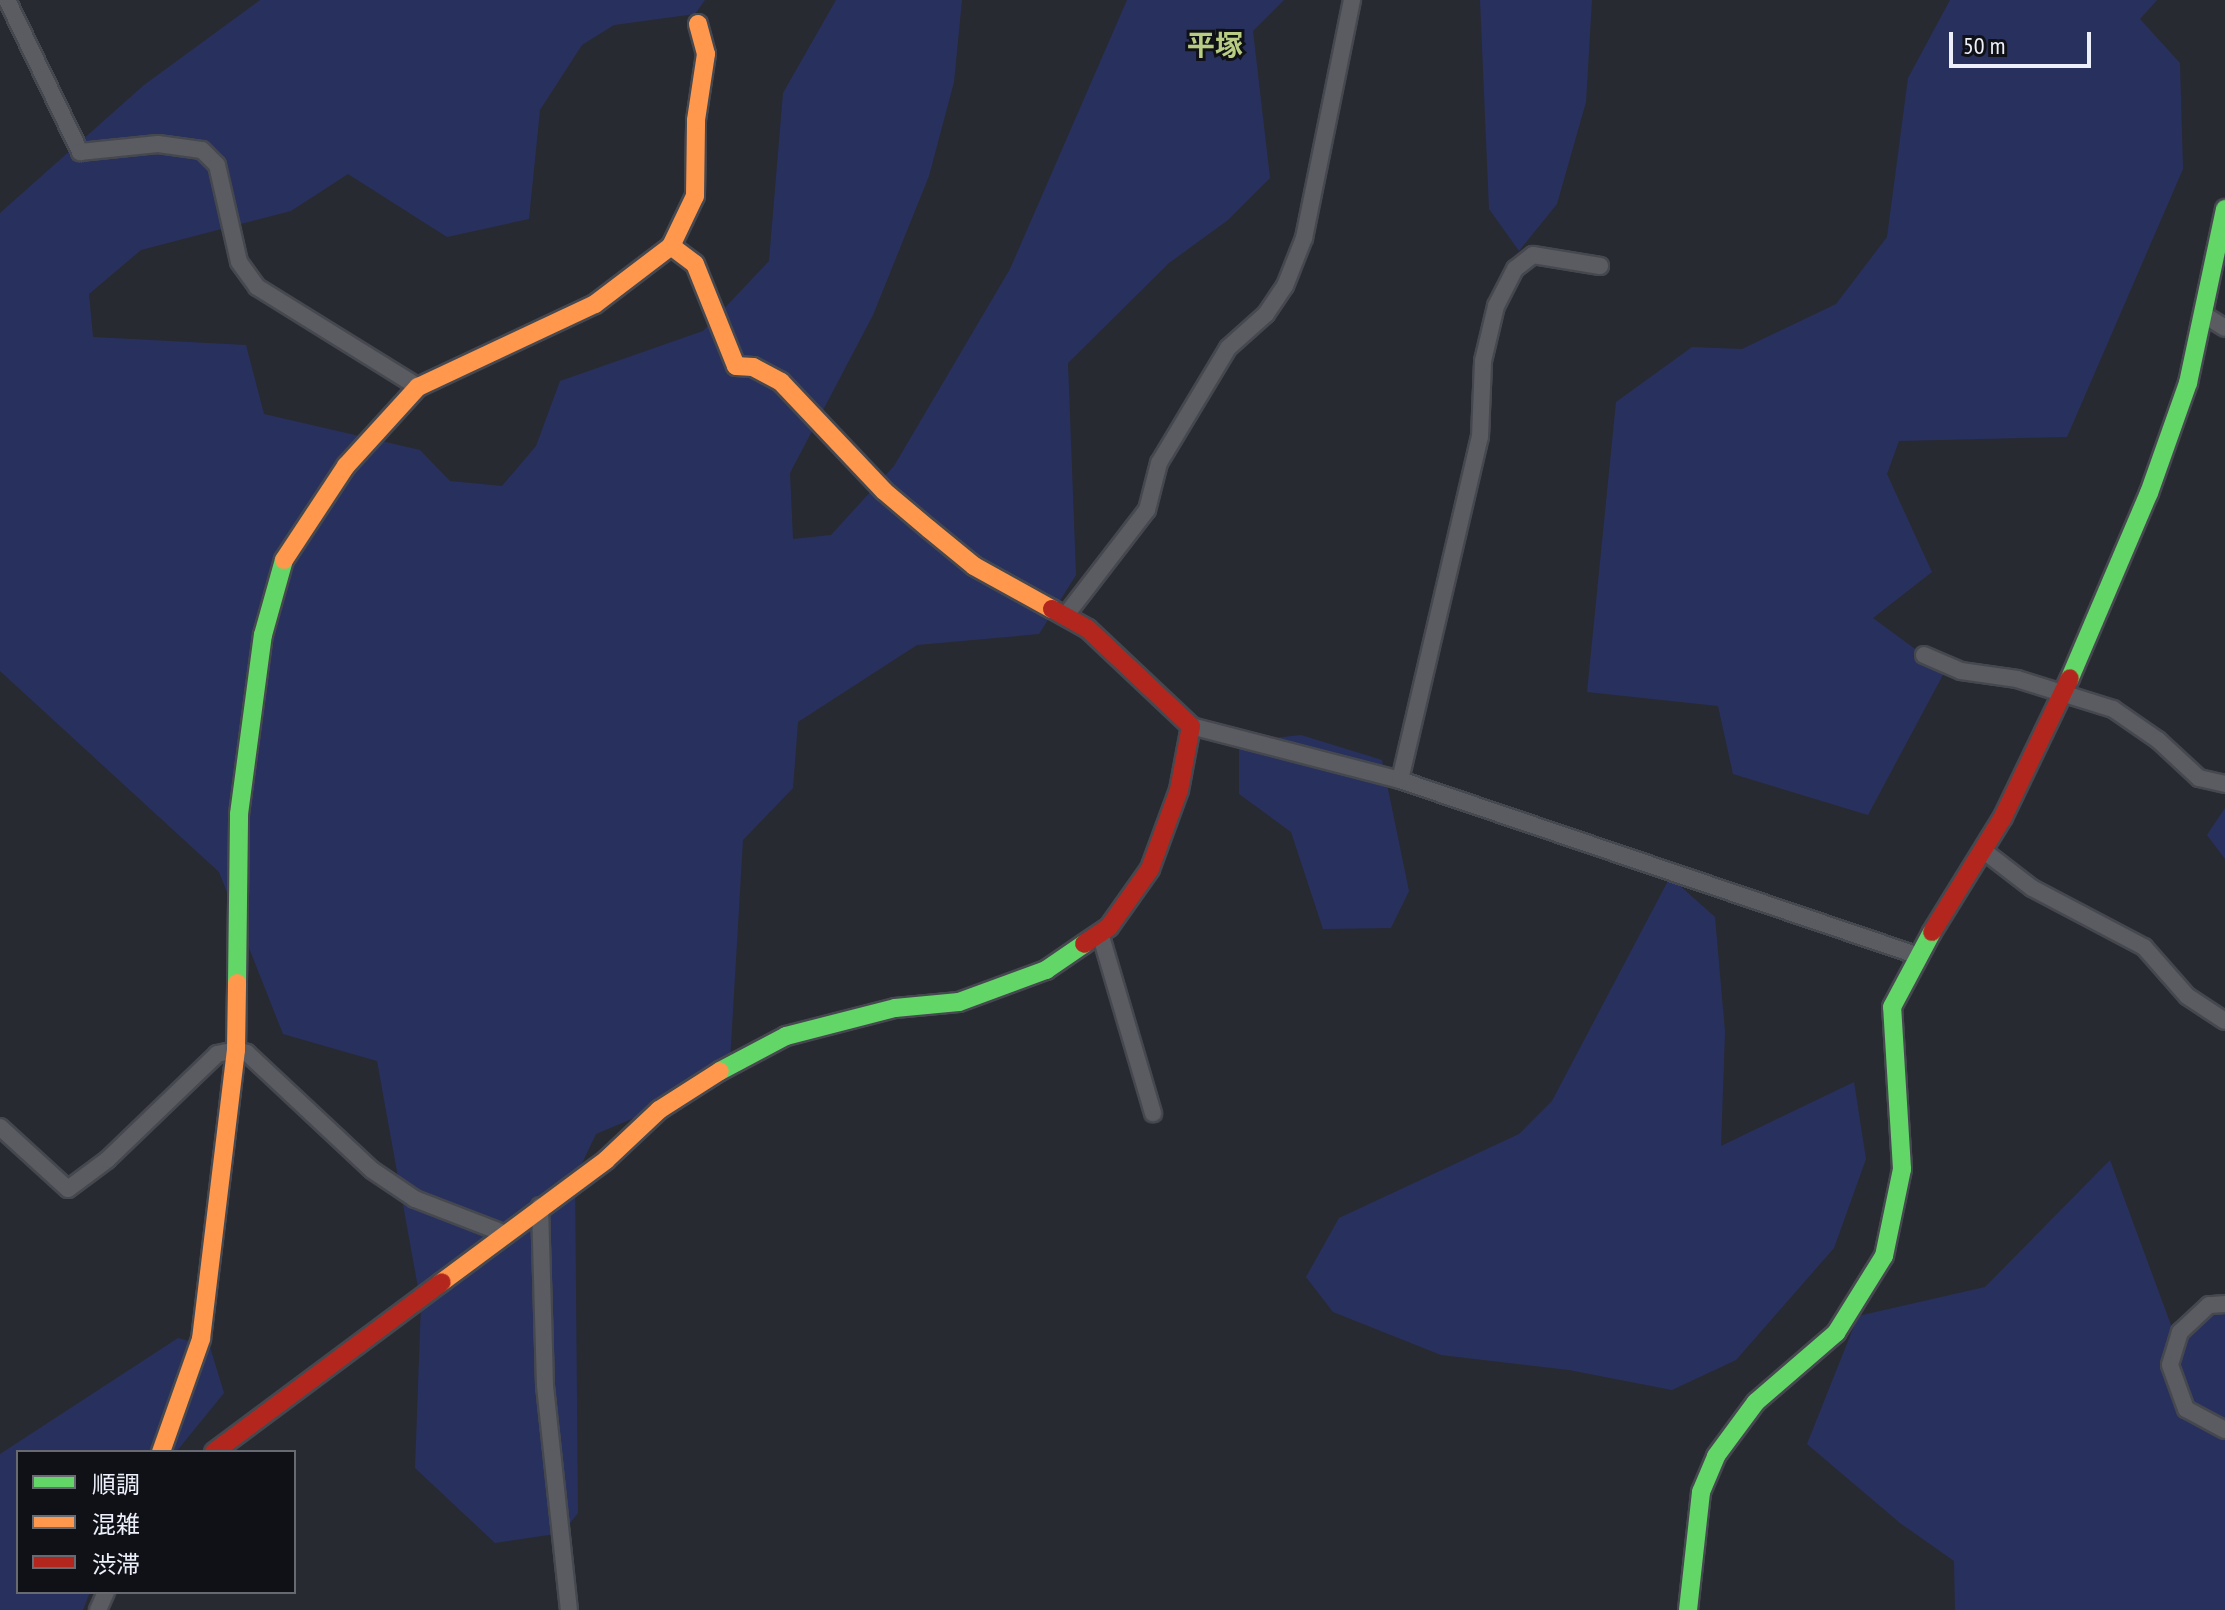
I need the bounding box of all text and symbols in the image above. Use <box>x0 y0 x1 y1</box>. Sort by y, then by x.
scale bar <box>1953 16 2095 66</box>
district label: 平塚 <box>1187 28 1243 62</box>
text: 50 m <box>1963 30 2005 61</box>
legend <box>16 1450 296 1594</box>
text: 順調 <box>92 1469 140 1500</box>
text: 混雑 <box>92 1509 140 1540</box>
text: 渋滞 <box>92 1549 140 1580</box>

